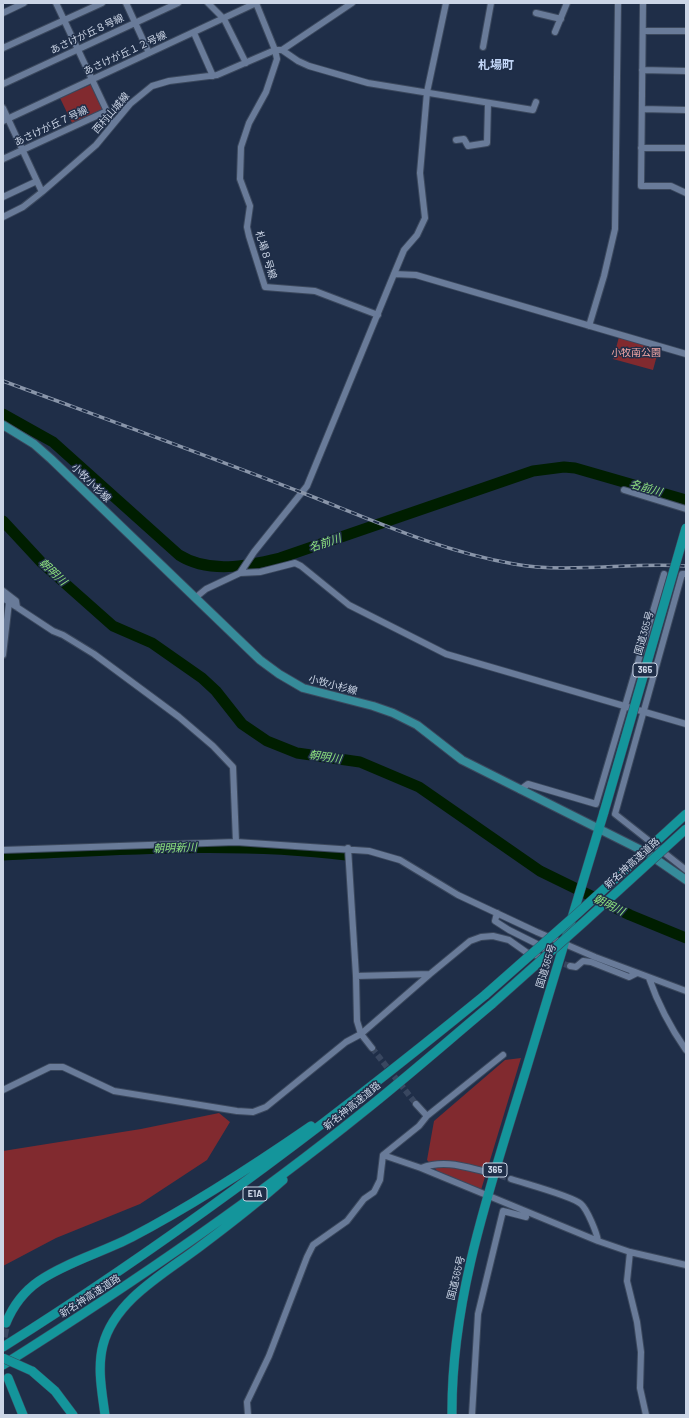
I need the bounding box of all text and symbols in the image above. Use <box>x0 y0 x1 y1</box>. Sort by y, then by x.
street label: あさけが丘８号線 <box>48 12 126 56</box>
street label: あさけが丘１２号線 <box>82 29 168 77</box>
district label: 札場町 <box>478 58 514 72</box>
street label: 西村山城線 <box>90 90 132 136</box>
street label: あさけが丘７号線 <box>12 104 90 148</box>
street label: 札場８号線 <box>253 229 279 281</box>
park label: 小牧南公園 <box>611 347 661 359</box>
street label: 小牧小杉線 <box>69 461 113 505</box>
water label: 名前川 <box>628 477 664 499</box>
water label: 名前川 <box>307 531 343 555</box>
water label: 朝明川 <box>36 556 70 588</box>
street label: 国道365号 <box>632 610 656 656</box>
road number: 365 <box>633 663 657 677</box>
street label: 小牧小杉線 <box>307 673 359 697</box>
water label: 朝明川 <box>308 748 342 766</box>
street label: 新名神高速道路 <box>602 835 662 891</box>
water label: 朝明新川 <box>153 841 197 855</box>
water label: 朝明川 <box>591 892 627 918</box>
street label: 国道365号 <box>534 943 558 989</box>
street label: 新名神高速道路 <box>321 1079 383 1133</box>
road number: 365 <box>483 1163 507 1177</box>
road number: E1A <box>243 1187 267 1201</box>
street label: 国道365号 <box>445 1255 467 1301</box>
street label: 新名神高速道路 <box>57 1272 123 1320</box>

